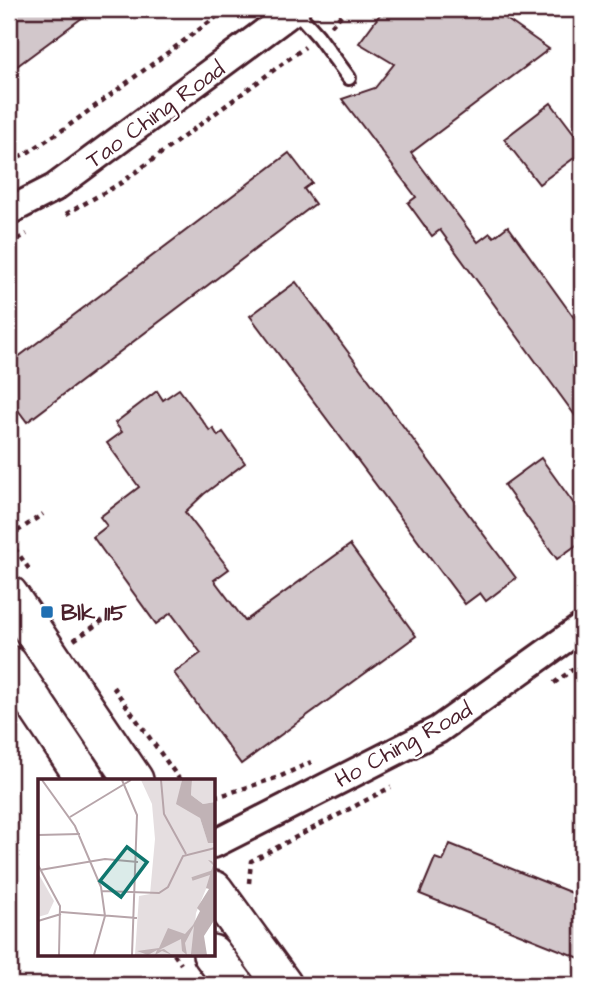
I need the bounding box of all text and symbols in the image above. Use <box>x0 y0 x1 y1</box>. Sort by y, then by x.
street label: Tao Ching Road <box>80 53 232 177</box>
place label: Blk 115 <box>61 597 127 629</box>
marker: Blk 115 <box>39 604 55 620</box>
street label: Ho Ching Road <box>329 694 479 797</box>
inset map <box>38 779 215 956</box>

